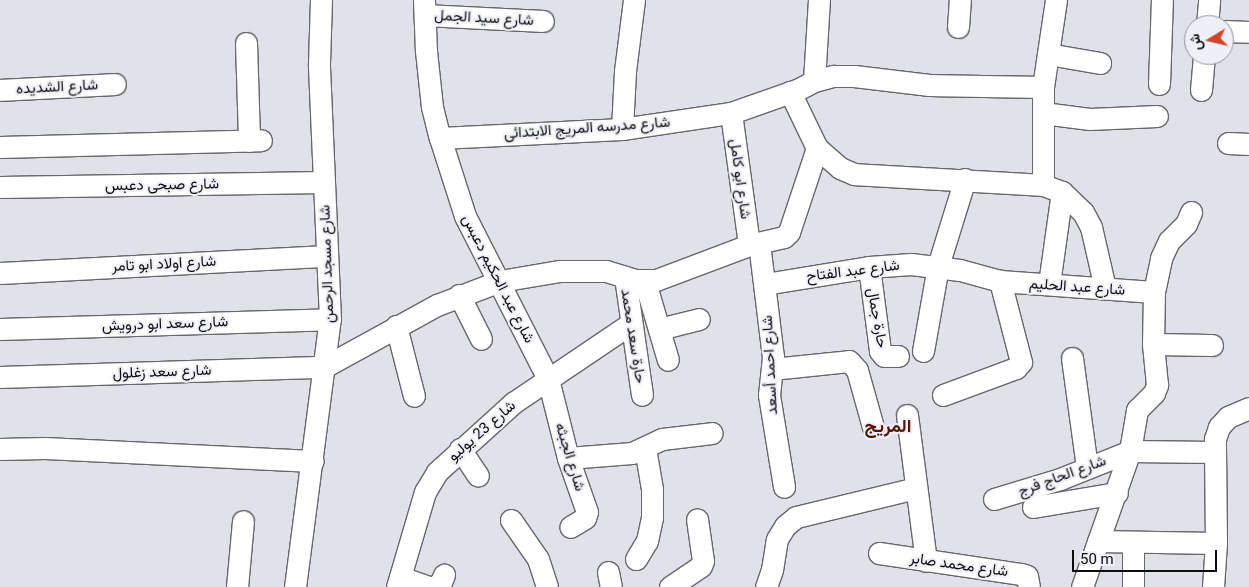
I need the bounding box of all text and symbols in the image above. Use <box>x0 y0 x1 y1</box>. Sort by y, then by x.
street label: شارع سيد الجمل <box>434 6 534 30</box>
north arrow <box>1184 15 1234 65</box>
text: ش <box>1186 33 1204 52</box>
street label: شارع الشديده <box>16 76 98 98</box>
street label: شارع مدرسه المريج الابتدائى <box>503 113 671 143</box>
street label: شارع ابو كامل <box>725 138 755 220</box>
street label: شارع صبحى دعبس <box>105 175 219 195</box>
street label: شارع مسجد الرحمن <box>316 205 338 323</box>
street label: شارع عبد الحكيم دعبس <box>458 212 538 346</box>
street label: شارع اولاد ابو تامر <box>111 252 217 276</box>
street label: شارع عبد الفتاح <box>805 256 901 286</box>
street label: شارع عبد الحليم <box>1028 275 1126 299</box>
street label: حارة جمال <box>863 286 891 350</box>
street label: حارة سعد محمد <box>617 287 649 385</box>
street label: شارع سعد ابو درويش <box>102 313 228 335</box>
street label: شارع احمد أسعد <box>758 315 782 415</box>
street label: شارع سعد زغلول <box>112 361 212 383</box>
street label: شارع 23 يوليو <box>444 397 520 465</box>
district label: المريج <box>865 415 911 437</box>
street label: شارع الجبثه <box>551 421 589 493</box>
street label: شارع الحاج فرج <box>1016 452 1108 500</box>
scale bar <box>1074 540 1219 572</box>
street label: شارع محمد صابر <box>909 549 1009 581</box>
text: 50 m <box>1080 550 1114 568</box>

